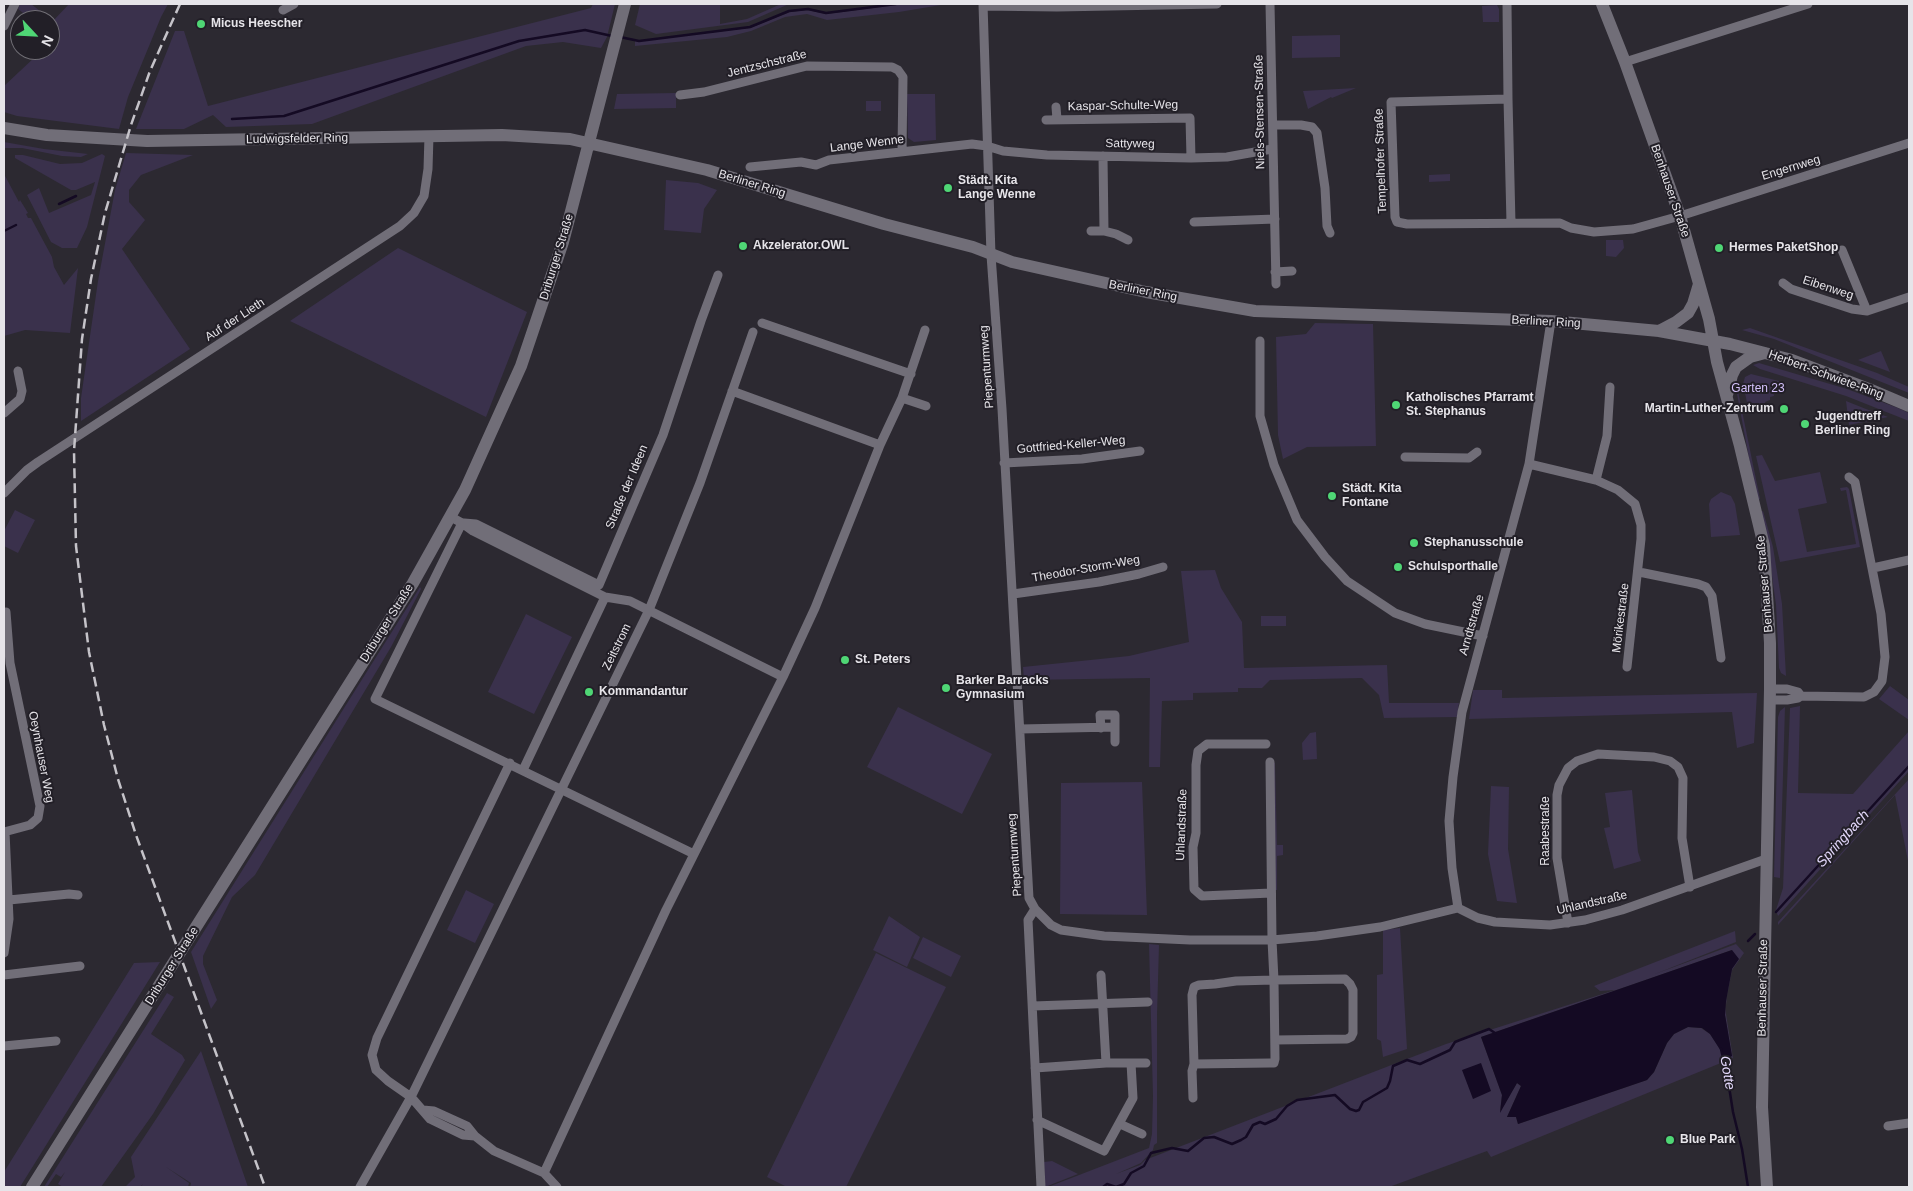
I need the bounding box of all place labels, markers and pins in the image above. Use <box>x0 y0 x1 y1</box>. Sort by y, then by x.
place label: Micus Heescher <box>211 17 302 31</box>
marker: Micus Heescher <box>195 18 207 30</box>
place label: Städt. Kita Lange Wenne <box>958 174 1036 202</box>
marker: Städt. Kita Lange Wenne <box>942 182 954 194</box>
place label: Akzelerator.OWL <box>753 239 849 253</box>
marker: Akzelerator.OWL <box>737 240 749 252</box>
place label: Hermes PaketShop <box>1729 241 1838 255</box>
marker: Hermes PaketShop <box>1713 242 1725 254</box>
place label: Katholisches Pfarramt St. Stephanus <box>1406 391 1533 419</box>
marker: Katholisches Pfarramt St. Stephanus <box>1390 399 1402 411</box>
place label: Martin-Luther-Zentrum <box>1645 402 1774 416</box>
marker: Martin-Luther-Zentrum <box>1778 403 1790 415</box>
place label: Jugendtreff Berliner Ring <box>1815 410 1890 438</box>
marker: Jugendtreff Berliner Ring <box>1799 418 1811 430</box>
place label: Städt. Kita Fontane <box>1342 482 1401 510</box>
marker: Städt. Kita Fontane <box>1326 490 1338 502</box>
place label: Stephanusschule <box>1424 536 1523 550</box>
marker: Stephanusschule <box>1408 537 1420 549</box>
place label: Schulsporthalle <box>1408 560 1498 574</box>
marker: Schulsporthalle <box>1392 561 1404 573</box>
place label: St. Peters <box>855 653 910 667</box>
marker: St. Peters <box>839 654 851 666</box>
place label: Barker Barracks Gymnasium <box>956 674 1049 702</box>
marker: Barker Barracks Gymnasium <box>940 682 952 694</box>
place label: Kommandantur <box>599 685 688 699</box>
marker: Kommandantur <box>583 686 595 698</box>
place label: Blue Park <box>1680 1133 1735 1147</box>
marker: Blue Park <box>1664 1134 1676 1146</box>

